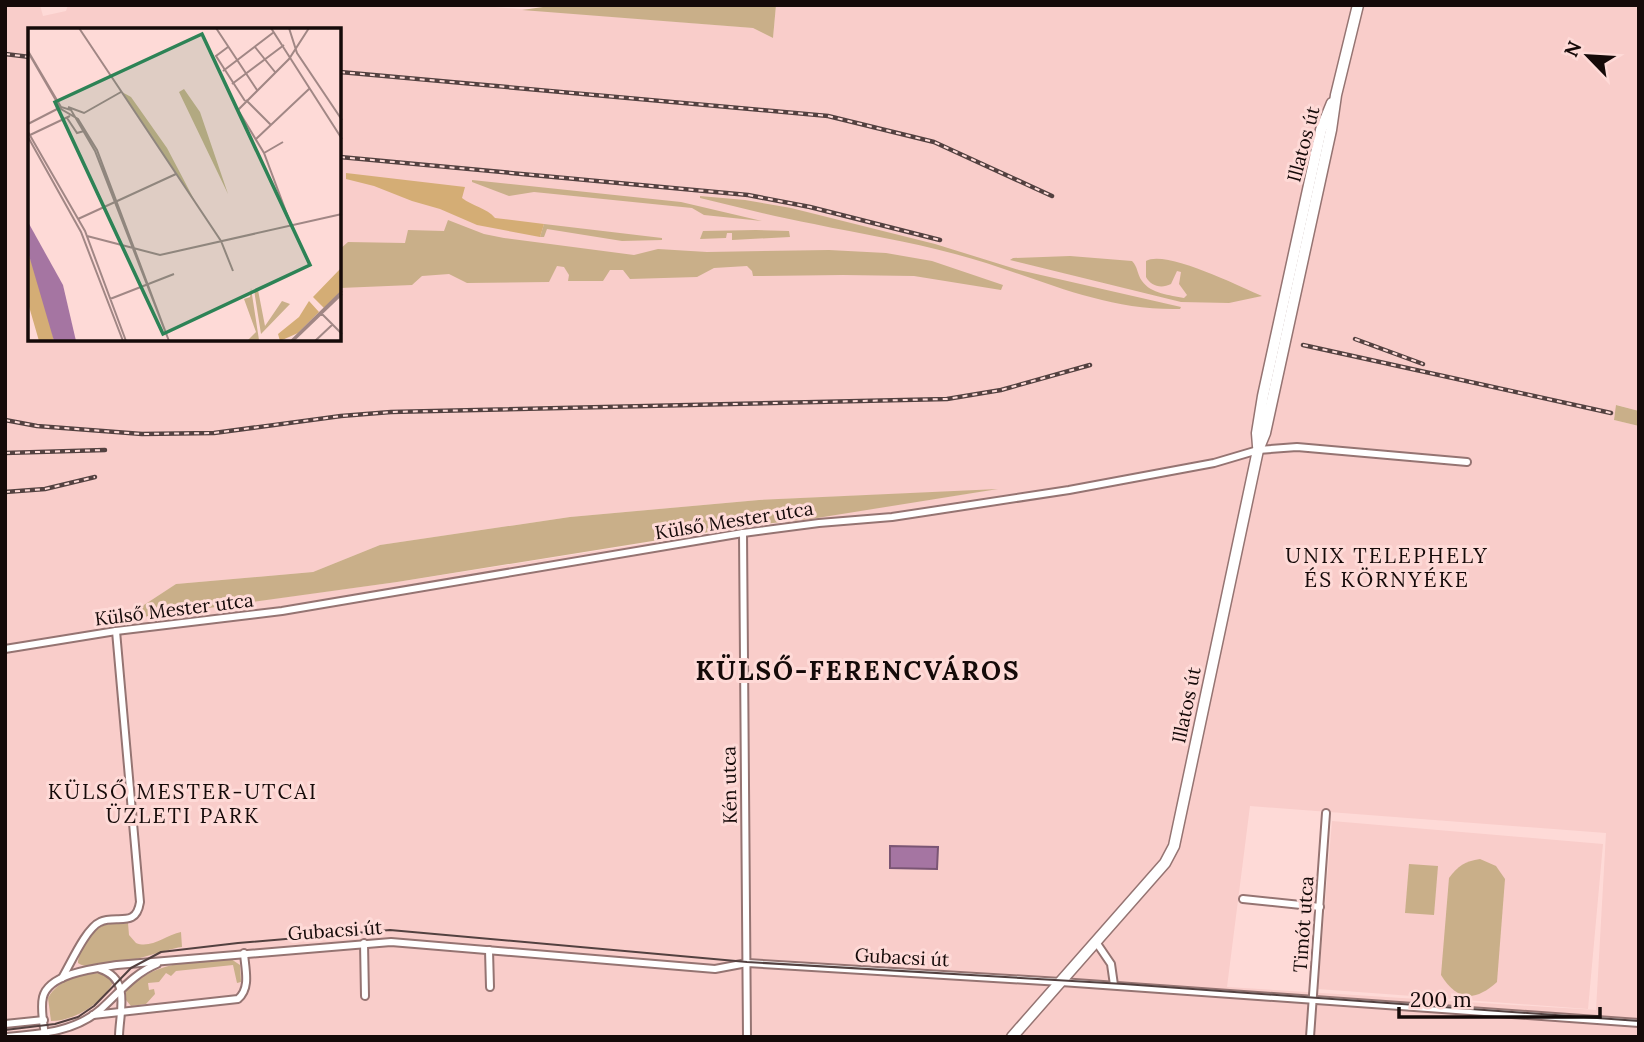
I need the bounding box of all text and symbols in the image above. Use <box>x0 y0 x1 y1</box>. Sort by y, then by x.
north arrow <box>1553 21 1623 91</box>
inset map <box>28 28 341 341</box>
text: N <box>1559 37 1587 61</box>
street label: Illatos út <box>1281 103 1325 184</box>
street label: Külső Mester utca <box>653 496 815 544</box>
district label: UNIX TELEPHELY ÉS KÖRNYÉKE <box>1285 542 1489 593</box>
street label: Külső Mester utca <box>93 587 255 631</box>
district label: KÜLSŐ-FERENCVÁROS <box>695 653 1021 687</box>
street label: Illatos út <box>1166 664 1206 745</box>
street label: Kén utca <box>716 746 742 824</box>
district label: KÜLSŐ MESTER-UTCAI ÜZLETI PARK <box>48 778 318 829</box>
street label: Timót utca <box>1288 875 1318 973</box>
street label: Gubacsi út <box>287 915 384 945</box>
street label: Gubacsi út <box>854 943 951 971</box>
scale bar <box>1399 976 1600 1020</box>
text: 200 m <box>1410 986 1472 1013</box>

